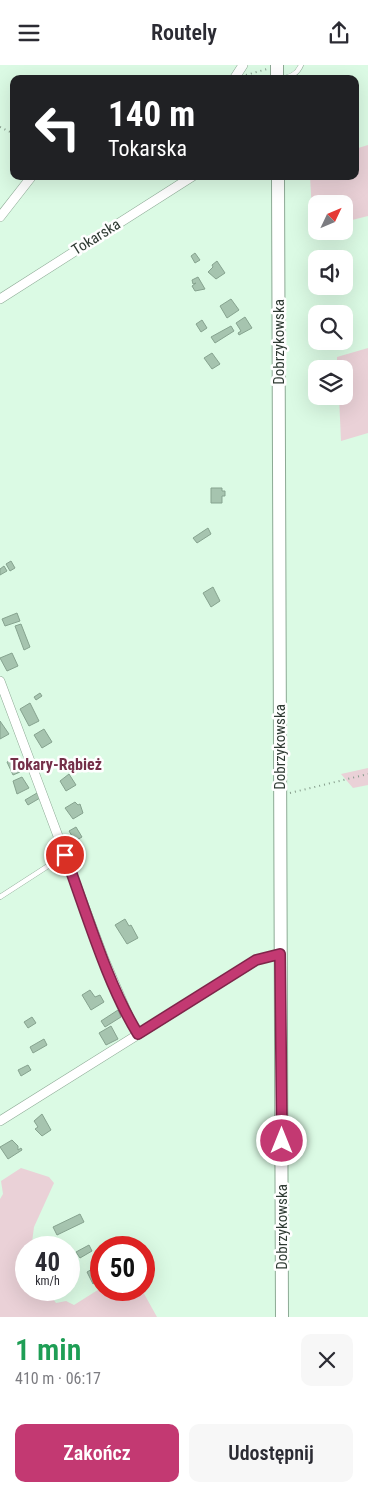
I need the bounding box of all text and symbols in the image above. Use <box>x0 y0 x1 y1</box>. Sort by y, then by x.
icon: menu <box>15 19 43 47</box>
icon: share <box>325 19 353 47</box>
text: Routely <box>151 20 217 45</box>
text: 140 m <box>108 94 195 135</box>
icon: left <box>25 95 90 160</box>
text: Tokarska <box>108 136 187 161</box>
north arrow <box>308 195 352 240</box>
map controls <box>308 195 353 405</box>
street label: Tokarska <box>68 215 124 259</box>
button: sound <box>308 250 353 295</box>
street label: Dobrzykowska <box>270 299 288 385</box>
button: search <box>308 305 353 350</box>
button: layers <box>308 360 353 405</box>
street label: Dobrzykowska <box>271 704 289 790</box>
district label: Tokary-Rąbież <box>10 755 102 774</box>
pin <box>44 834 86 876</box>
icon: arrive <box>51 841 79 869</box>
position arrow <box>255 1114 307 1166</box>
street label: Dobrzykowska <box>273 1184 291 1270</box>
speed limit sign: 50 <box>90 1236 155 1301</box>
text: 40 <box>35 1248 60 1277</box>
text: km/h <box>35 1274 60 1288</box>
text: 1 min <box>15 1332 81 1367</box>
button: close <box>301 1334 353 1386</box>
text: 410 m · 06:17 <box>15 1369 101 1388</box>
button: Zakończ <box>15 1424 179 1482</box>
button: Udostępnij <box>189 1424 353 1482</box>

